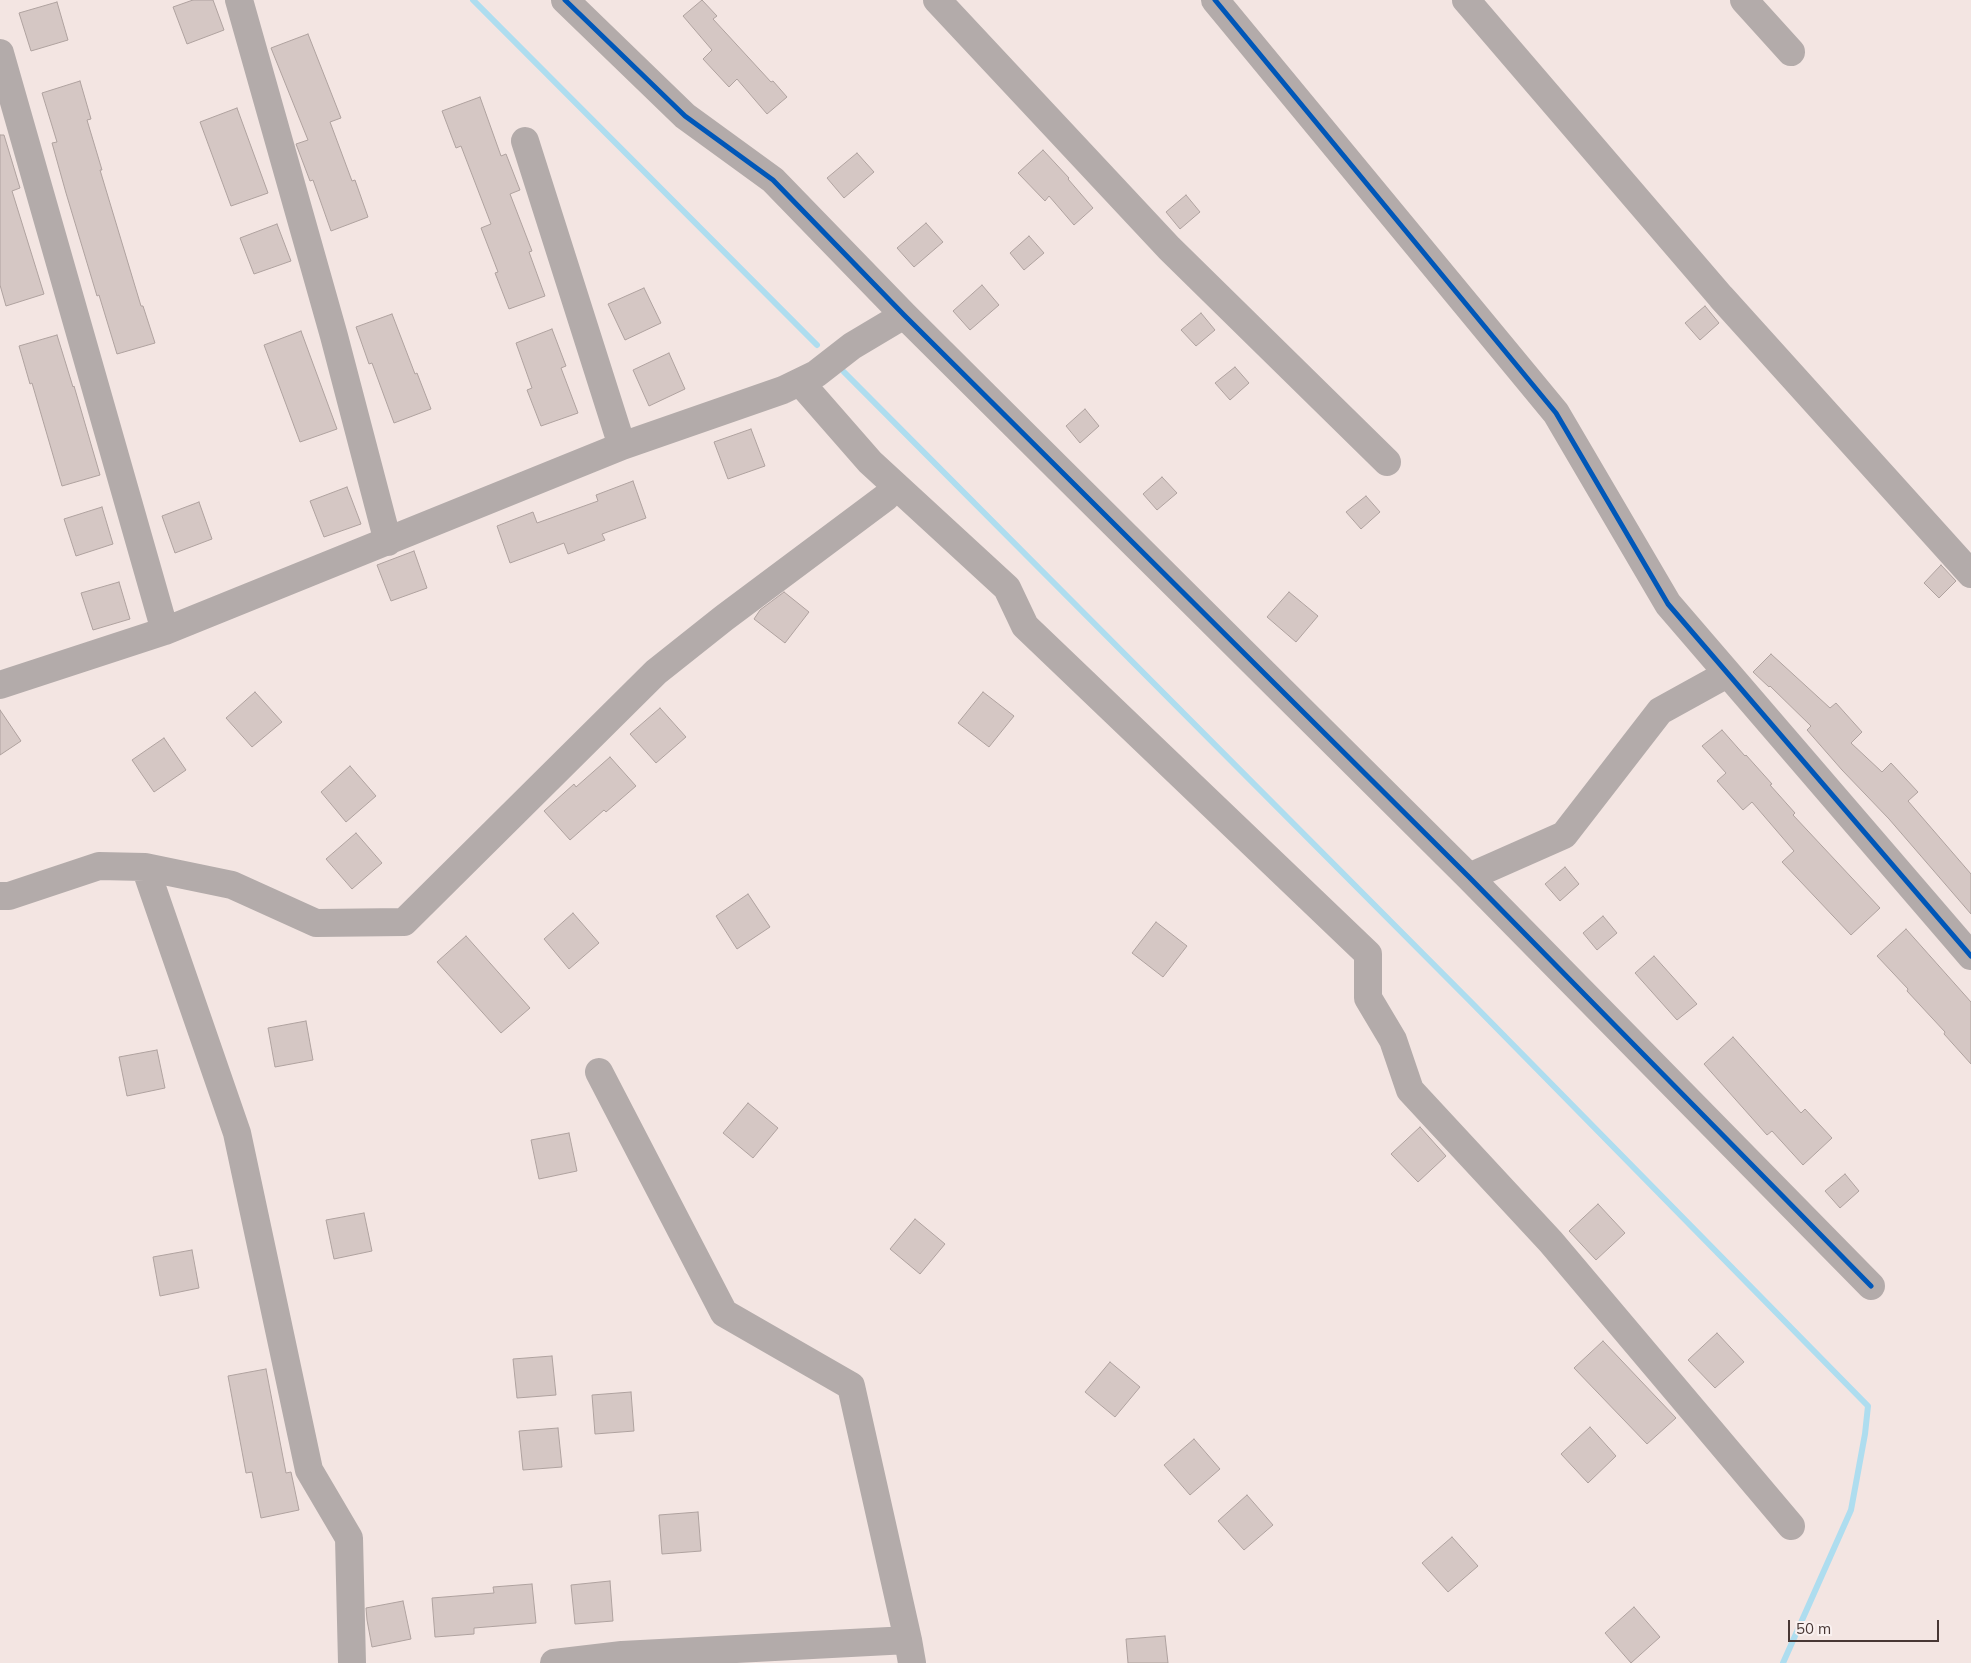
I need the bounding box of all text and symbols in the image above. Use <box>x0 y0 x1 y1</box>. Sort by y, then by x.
scale bar <box>1791 1610 1942 1642</box>
text: 50 m <box>1796 1619 1831 1638</box>

